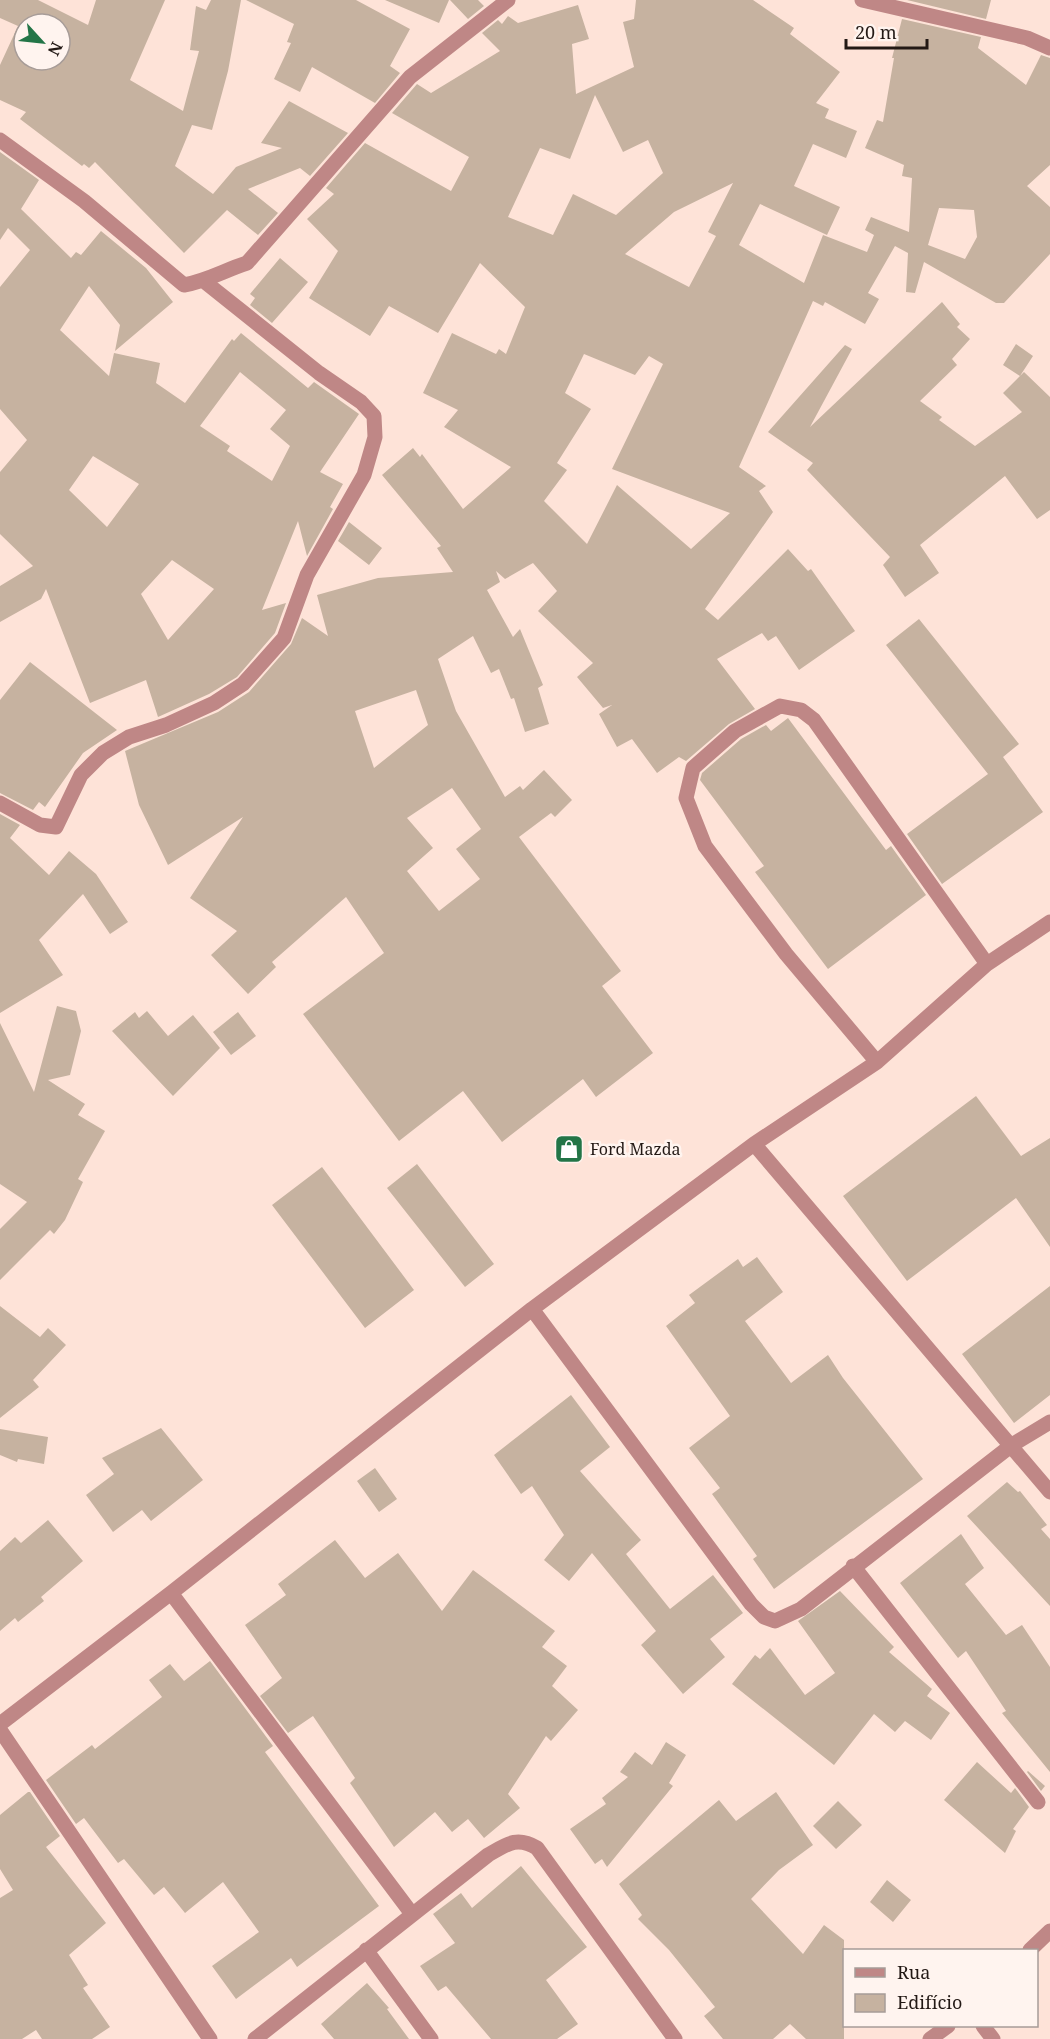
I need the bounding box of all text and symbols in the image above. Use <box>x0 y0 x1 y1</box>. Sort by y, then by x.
north arrow <box>12 12 72 72</box>
scale bar <box>846 12 927 50</box>
text: 20 m <box>855 20 897 44</box>
text: N <box>43 38 68 60</box>
shop icon: Ford Mazda <box>553 1133 585 1165</box>
place label: Ford Mazda <box>590 1138 681 1160</box>
legend <box>843 1949 1038 2027</box>
text: Rua <box>897 1960 930 1984</box>
text: Edifício <box>897 1990 962 2014</box>

